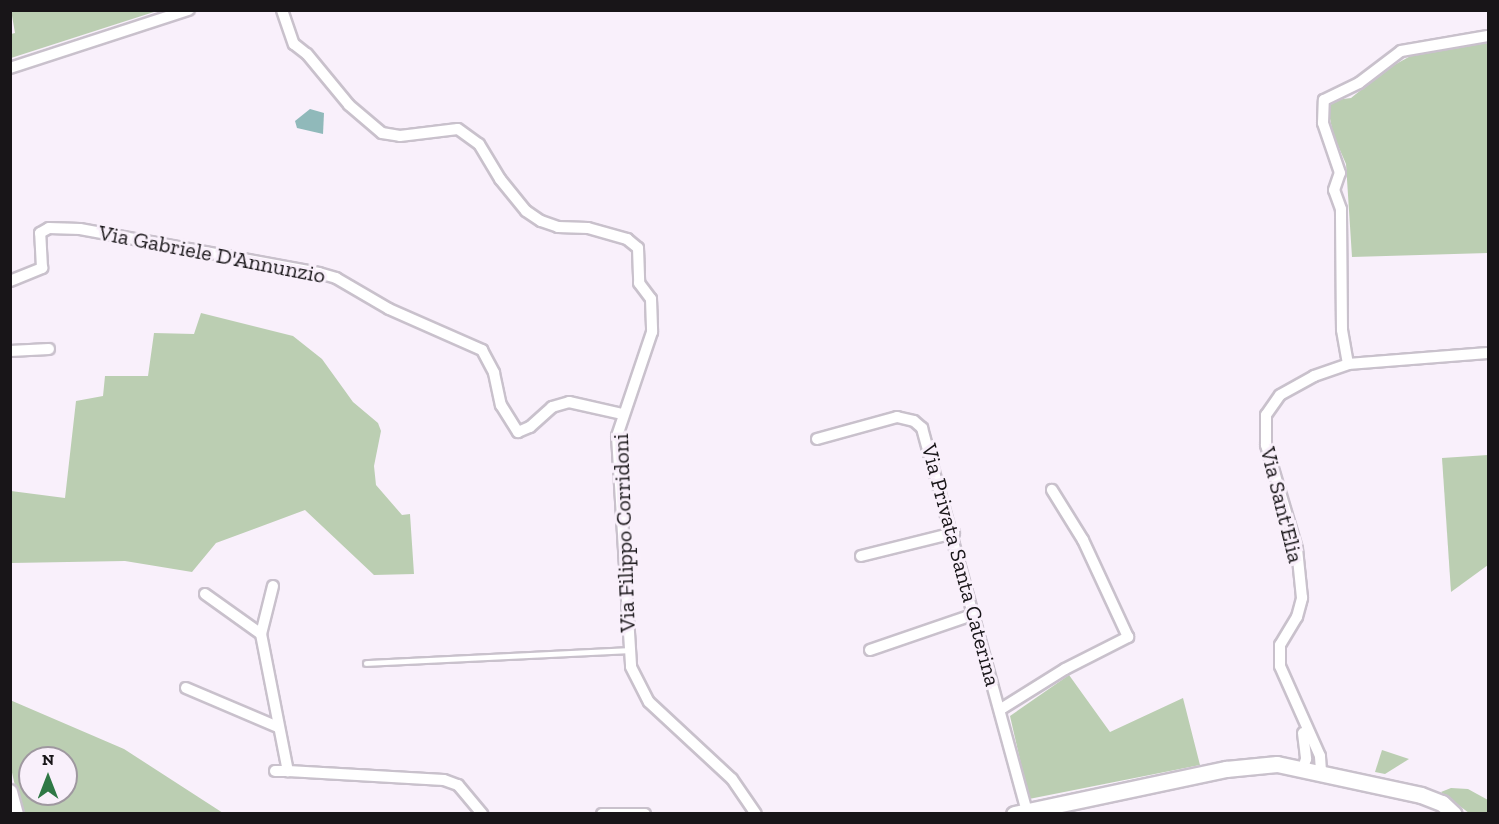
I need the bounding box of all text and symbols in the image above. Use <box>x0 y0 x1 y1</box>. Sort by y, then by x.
street label: Via Gabriele D'Annunzio <box>96 219 328 289</box>
street label: Via Filippo Corridoni <box>607 433 641 633</box>
street label: Via Privata Santa Caterina <box>916 441 1006 689</box>
street label: Via Sant'Elia <box>1255 444 1309 566</box>
north arrow <box>18 746 78 806</box>
text: N <box>42 750 54 769</box>

